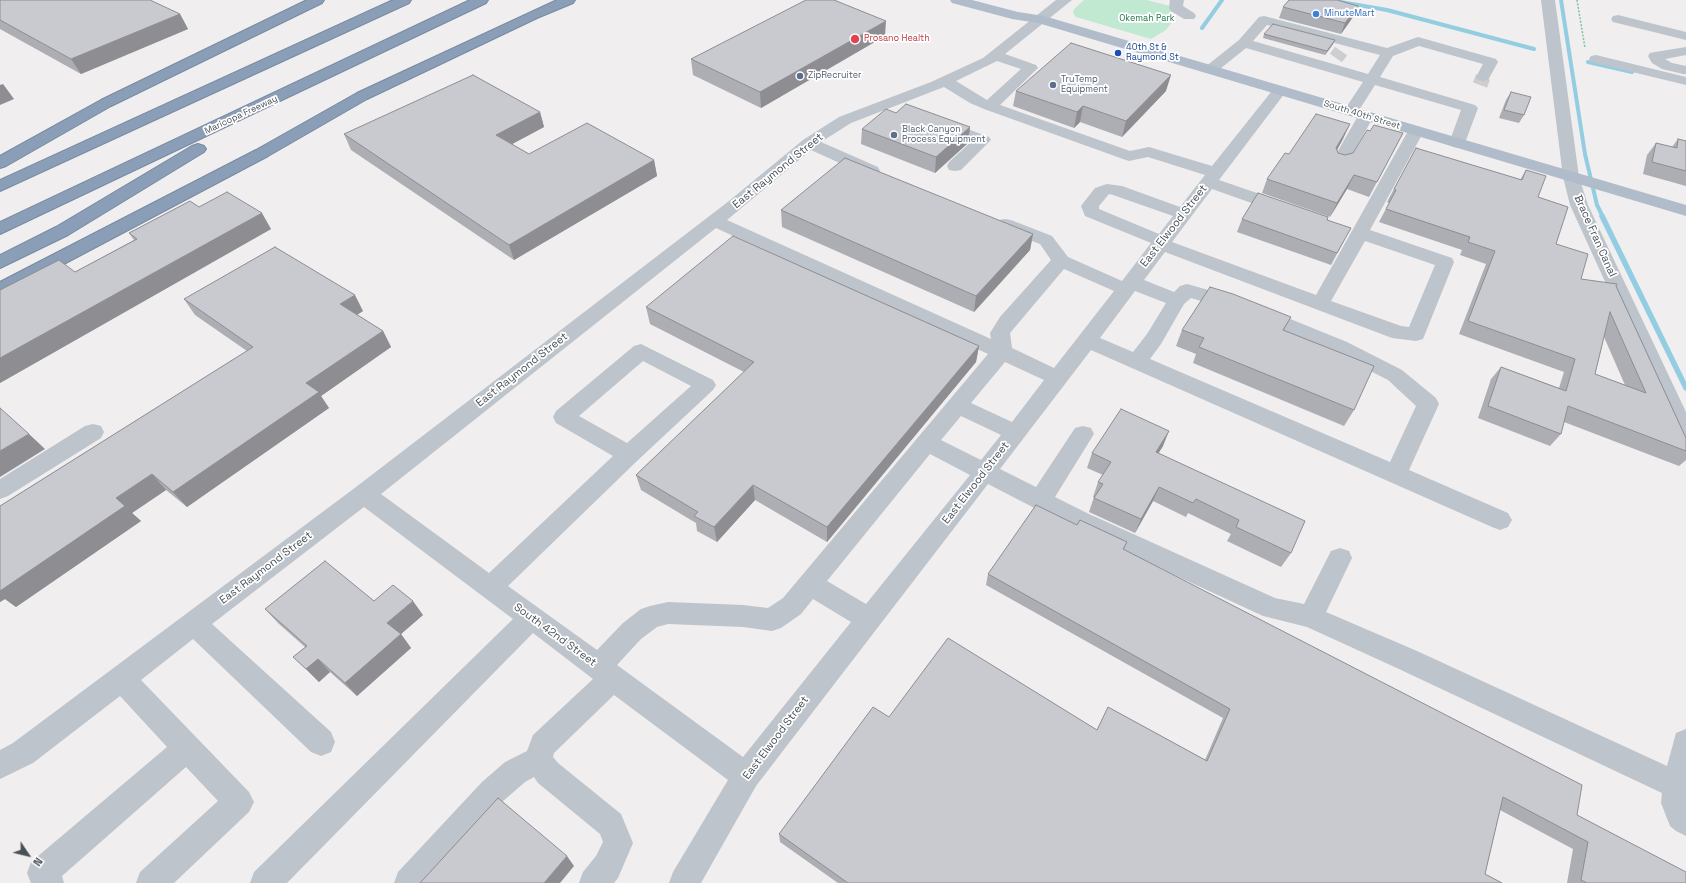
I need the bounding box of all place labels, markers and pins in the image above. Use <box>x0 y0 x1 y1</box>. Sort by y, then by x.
marker: MinuteMart <box>1311 9 1321 19</box>
place label: MinuteMart <box>1324 9 1375 19</box>
marker: Prosano Health <box>849 33 861 45</box>
place label: Prosano Health <box>864 34 930 44</box>
place label: 40th St & Raymond St <box>1126 43 1179 64</box>
marker: 40th St & Raymond St <box>1113 48 1123 58</box>
marker: ZipRecruiter <box>795 71 805 81</box>
place label: ZipRecruiter <box>808 71 861 81</box>
place label: TruTemp Equipment <box>1061 75 1108 96</box>
marker: TruTemp Equipment <box>1048 80 1058 90</box>
place label: Black Canyon Process Equipment <box>902 125 986 146</box>
marker: Black Canyon Process Equipment <box>889 130 899 140</box>

